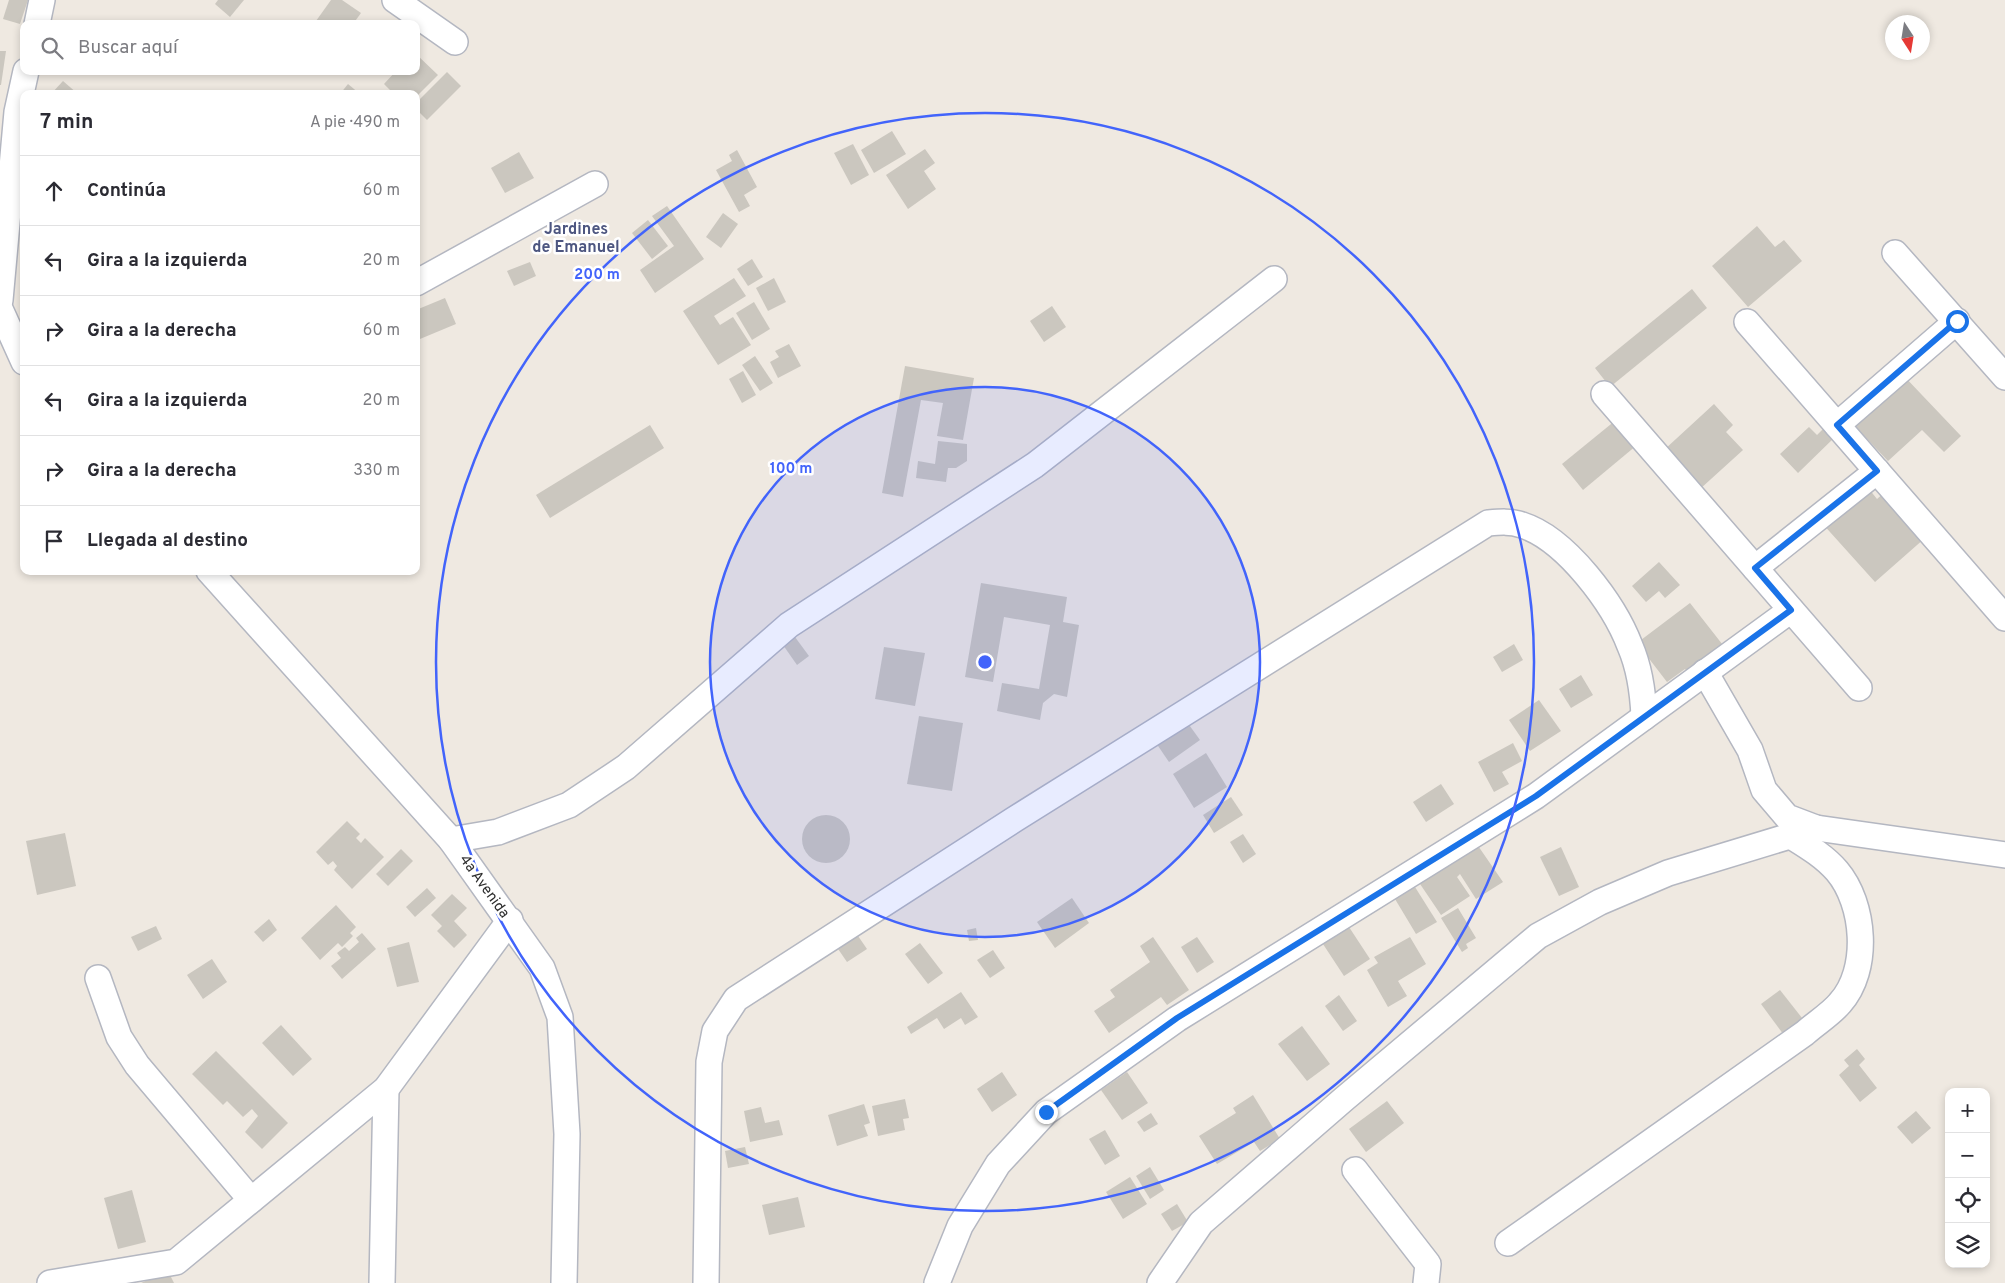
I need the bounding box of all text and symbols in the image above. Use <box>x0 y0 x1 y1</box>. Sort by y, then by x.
north arrow <box>1885 15 1930 60</box>
search box <box>20 20 420 75</box>
icon: search <box>38 34 66 62</box>
text: Buscar aquí <box>78 36 178 60</box>
text: 7 min <box>40 109 93 136</box>
text: A pie · 490 m <box>310 113 400 133</box>
icon: ahead <box>40 177 68 205</box>
text: Continúa <box>87 179 166 203</box>
text: 60 m <box>363 181 400 201</box>
district label: Jardines de Emanuel <box>532 220 620 258</box>
icon: left <box>40 247 68 275</box>
text: Gira a la izquierda <box>87 249 247 273</box>
text: 20 m <box>363 251 400 271</box>
text: 200 m <box>574 266 620 285</box>
route start <box>1946 310 1969 333</box>
icon: right <box>40 317 68 345</box>
text: Gira a la derecha <box>87 319 237 343</box>
text: 60 m <box>363 321 400 341</box>
icon: left <box>40 387 68 415</box>
text: Gira a la izquierda <box>87 389 247 413</box>
text: 20 m <box>363 391 400 411</box>
icon: right <box>40 457 68 485</box>
text: Gira a la derecha <box>87 459 237 483</box>
text: 100 m <box>770 460 812 479</box>
text: 330 m <box>353 461 400 481</box>
icon: arrive <box>40 527 68 555</box>
text: Llegada al destino <box>87 529 248 553</box>
centre of rings <box>976 653 994 671</box>
street label: 4a Avenida <box>454 851 513 922</box>
map controls <box>1945 1088 1990 1268</box>
button: + <box>1945 1088 1990 1133</box>
route end <box>1035 1101 1058 1124</box>
button: − <box>1945 1133 1990 1178</box>
button: locate <box>1945 1178 1990 1223</box>
button: layers <box>1945 1223 1990 1268</box>

